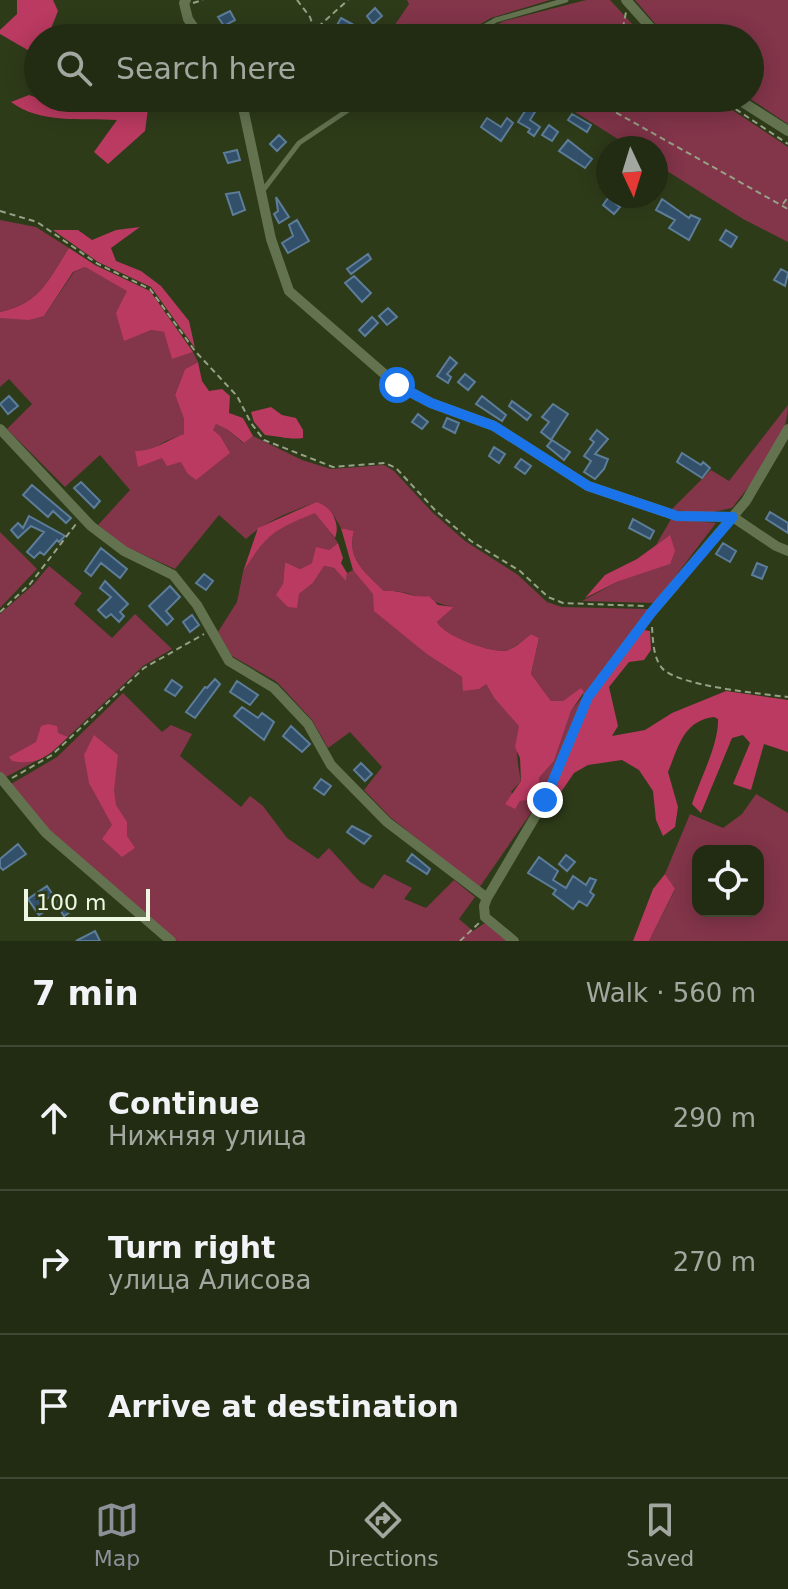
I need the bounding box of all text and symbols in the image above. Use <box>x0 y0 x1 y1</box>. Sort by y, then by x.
search box <box>24 24 764 112</box>
icon: search <box>52 46 96 90</box>
text: Search here <box>116 51 296 86</box>
north arrow <box>596 136 668 208</box>
route start <box>379 367 415 403</box>
route end <box>527 782 563 818</box>
map controls <box>692 845 764 917</box>
button: locate <box>692 845 764 917</box>
scale bar <box>24 885 150 921</box>
text: 100 m <box>36 890 106 915</box>
text: 7 min <box>32 973 139 1013</box>
text: Walk · 560 m <box>586 978 756 1008</box>
text: Continue <box>108 1086 260 1121</box>
icon: ahead <box>32 1096 76 1140</box>
text: 290 m <box>673 1103 756 1133</box>
text: Нижняя улица <box>108 1121 307 1151</box>
text: Turn right <box>108 1230 275 1265</box>
icon: right <box>32 1240 76 1284</box>
text: 270 m <box>673 1247 756 1277</box>
text: улица Алисова <box>108 1265 312 1295</box>
icon: arrive <box>32 1384 76 1428</box>
text: Arrive at destination <box>108 1389 459 1424</box>
tab: Map <box>94 1498 140 1571</box>
tab: Directions <box>328 1498 439 1571</box>
tab: Saved <box>626 1498 694 1571</box>

